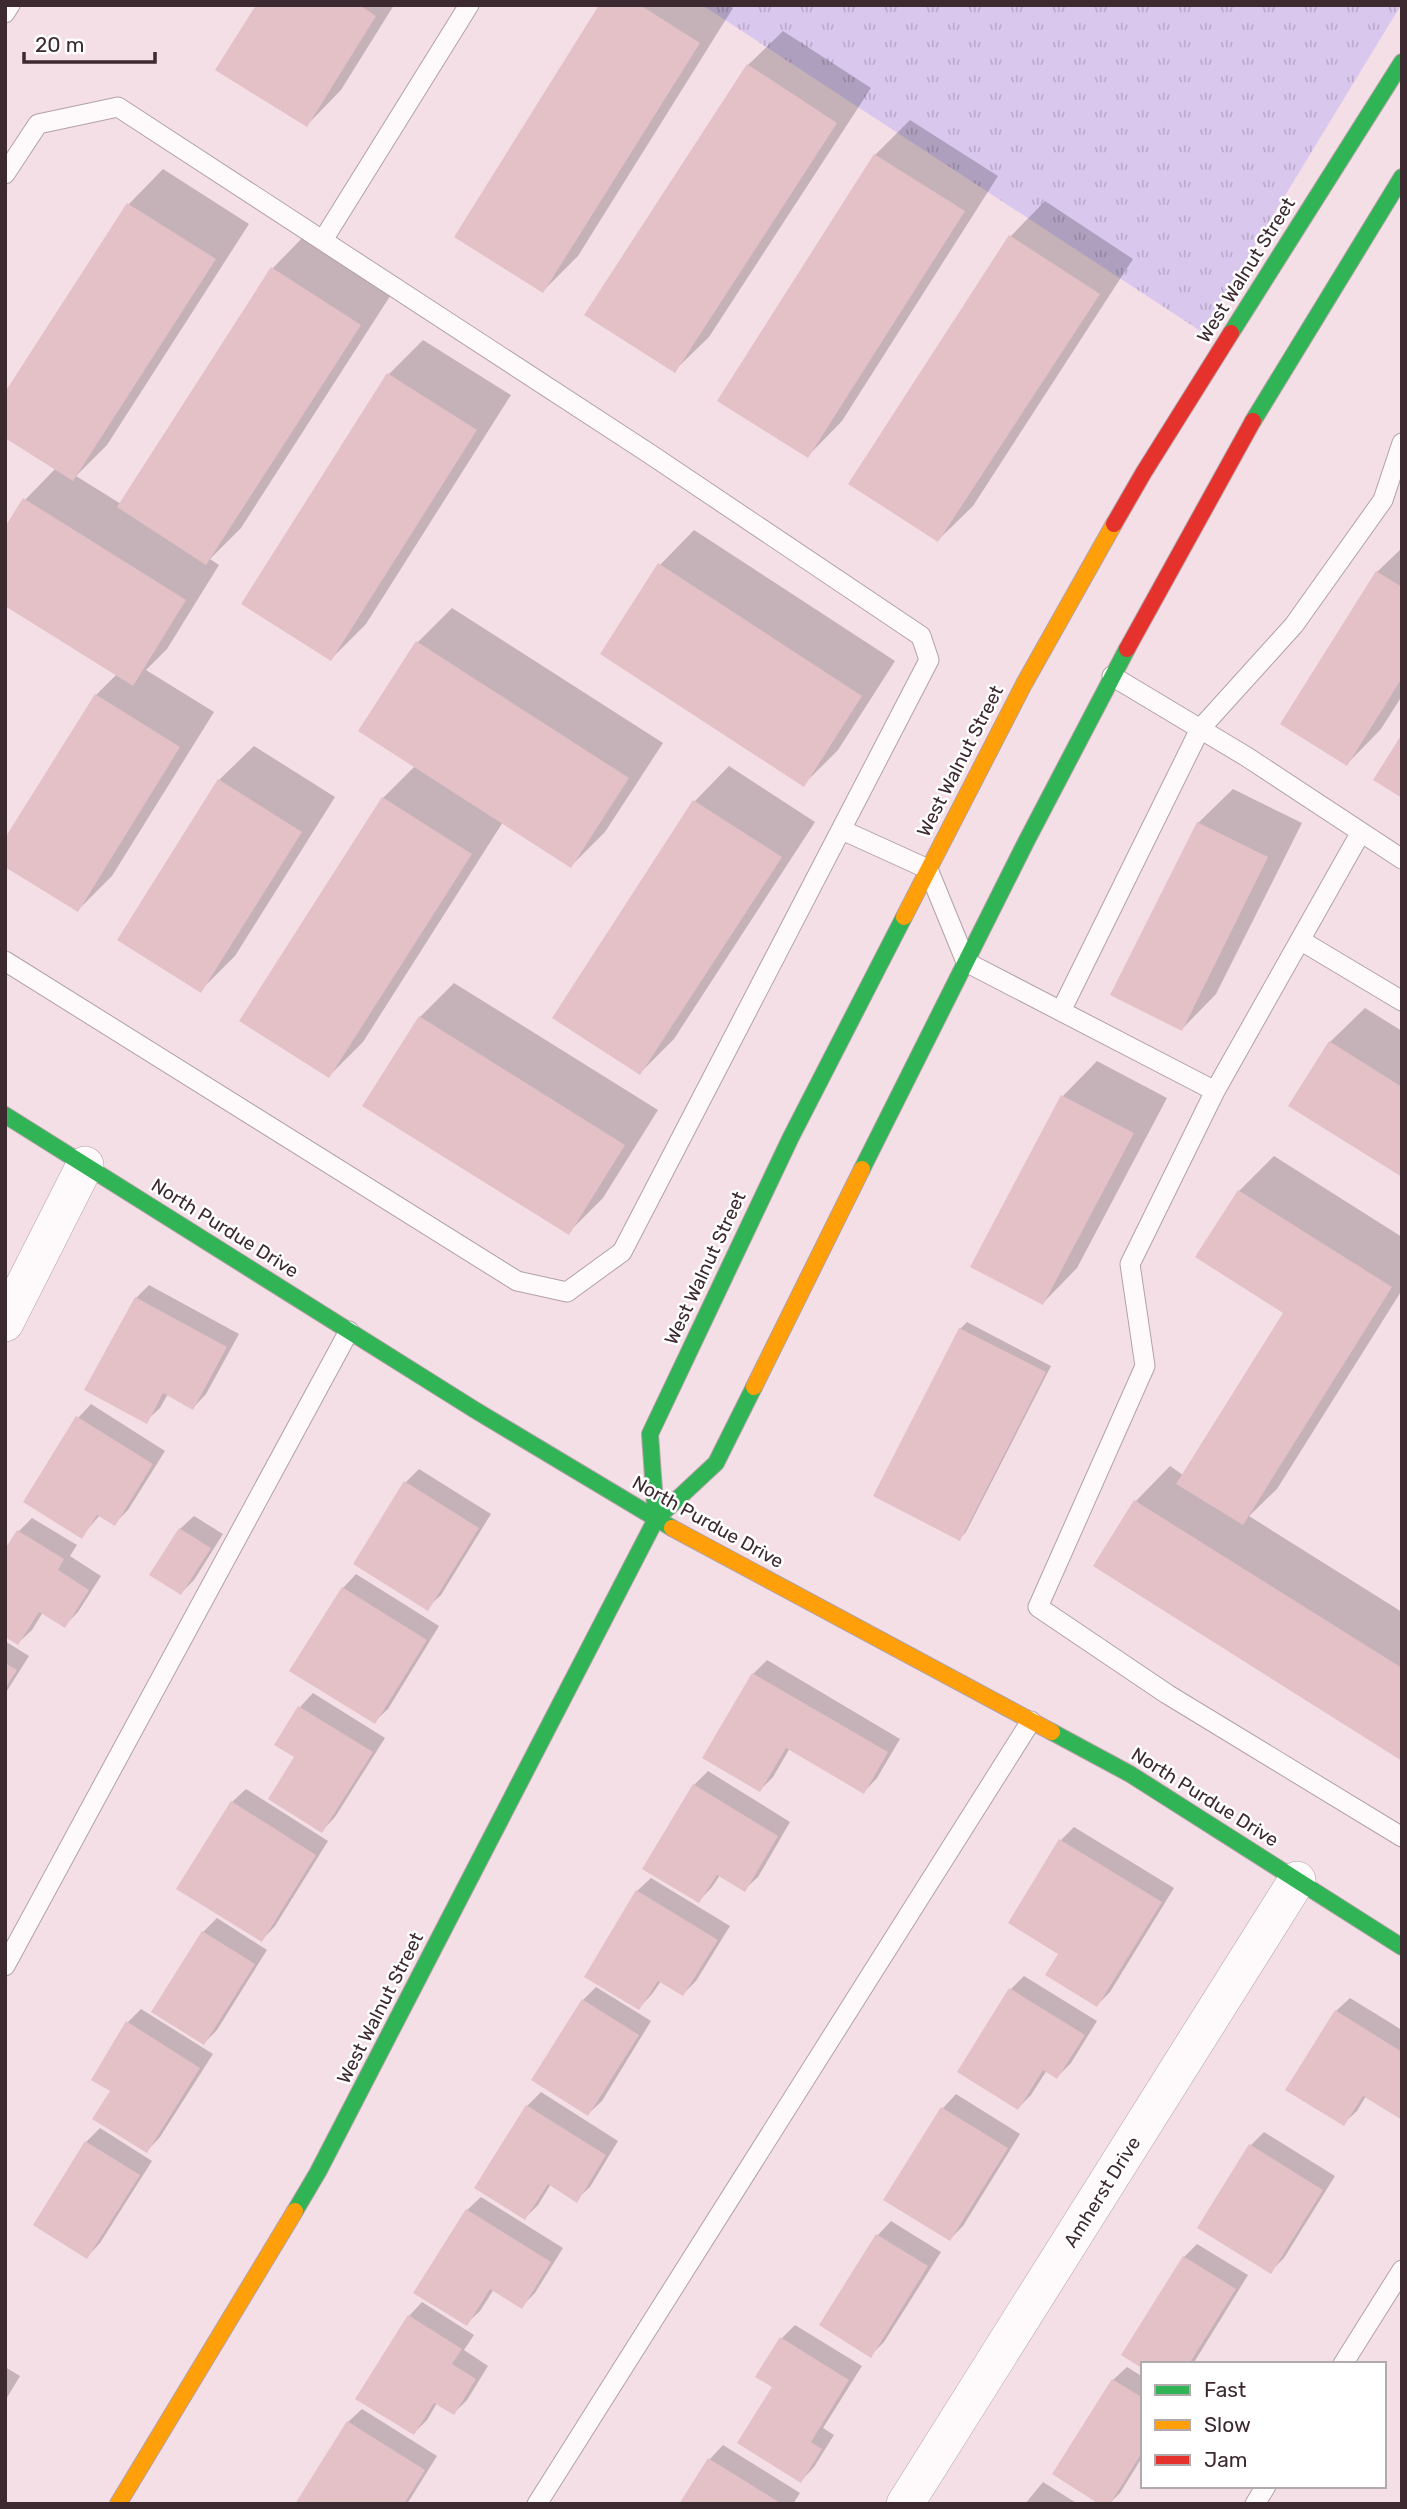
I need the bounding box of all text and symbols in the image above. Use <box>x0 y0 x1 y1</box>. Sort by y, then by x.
scale bar <box>24 21 156 65</box>
text: 20 m <box>35 32 84 57</box>
street label: West Walnut Street <box>1192 193 1300 347</box>
street label: West Walnut Street <box>912 681 1008 841</box>
street label: North Purdue Drive <box>147 1173 303 1283</box>
street label: West Walnut Street <box>659 1187 751 1348</box>
street label: North Purdue Drive <box>628 1471 788 1573</box>
street label: North Purdue Drive <box>1127 1742 1283 1852</box>
street label: West Walnut Street <box>332 1928 428 2088</box>
street label: Amherst Drive <box>1059 2132 1145 2252</box>
legend <box>1141 2362 1386 2488</box>
text: Fast <box>1204 2377 1246 2402</box>
text: Slow <box>1204 2412 1251 2437</box>
text: Jam <box>1204 2447 1248 2472</box>

